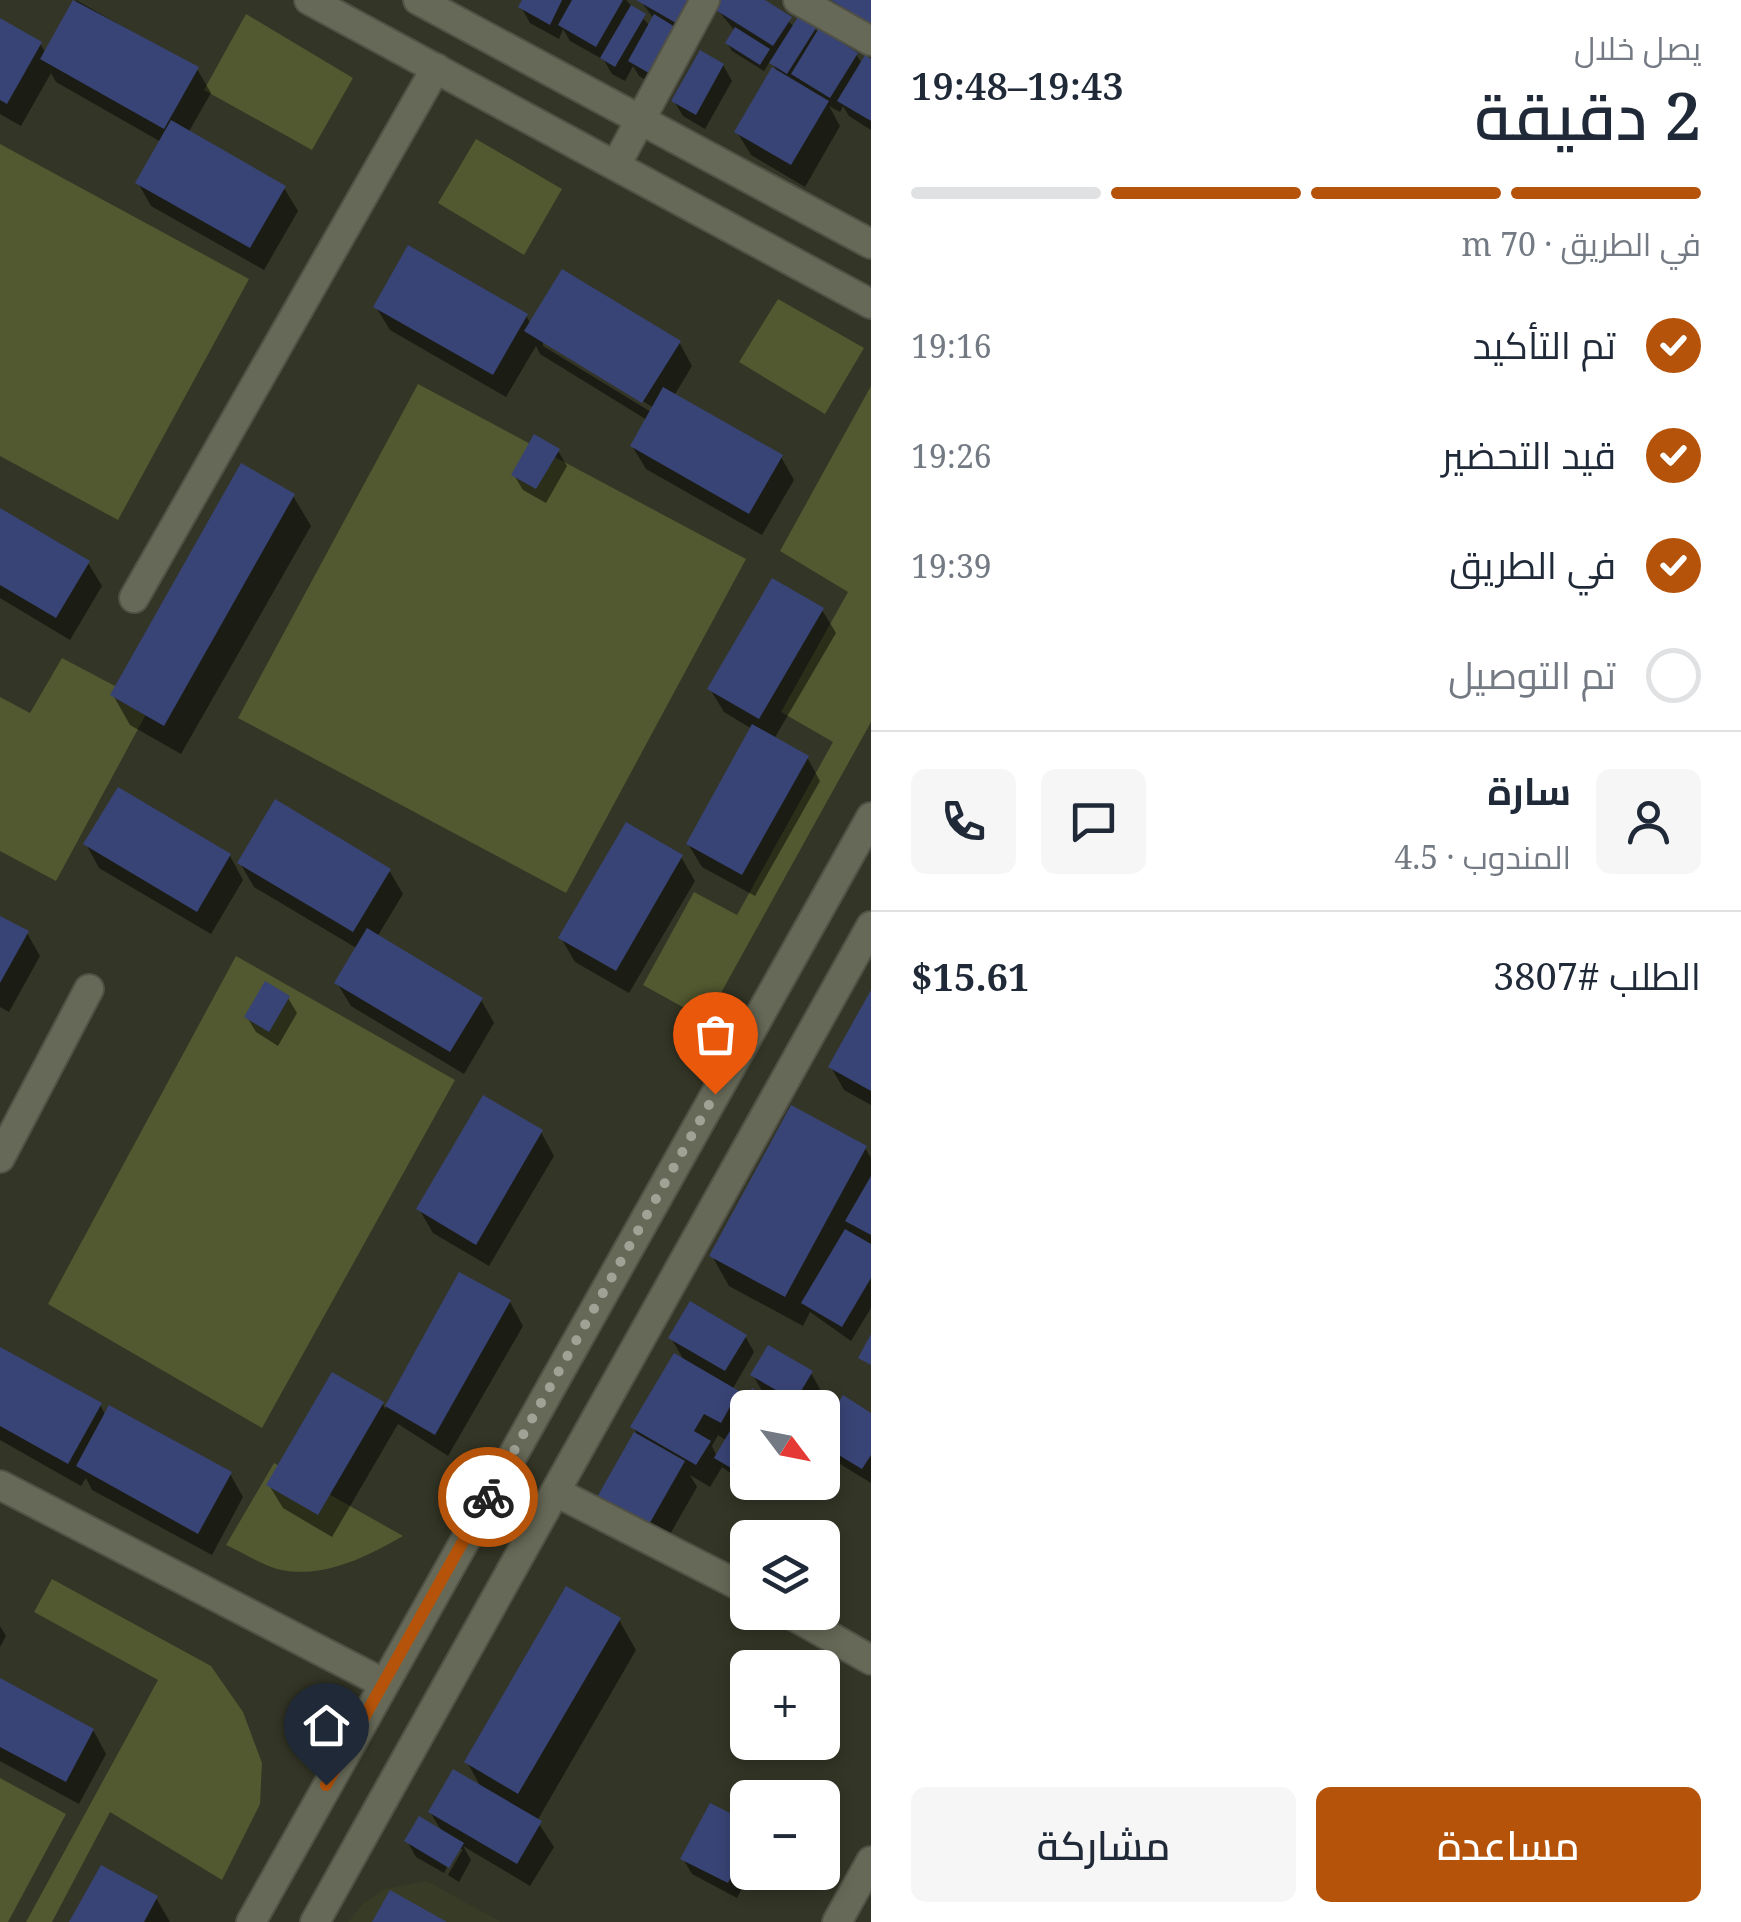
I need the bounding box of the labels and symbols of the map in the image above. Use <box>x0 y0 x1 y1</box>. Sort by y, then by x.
pin <box>673 992 758 1095</box>
north arrow <box>730 1390 840 1500</box>
courier <box>438 1447 538 1547</box>
pin <box>284 1683 369 1786</box>

